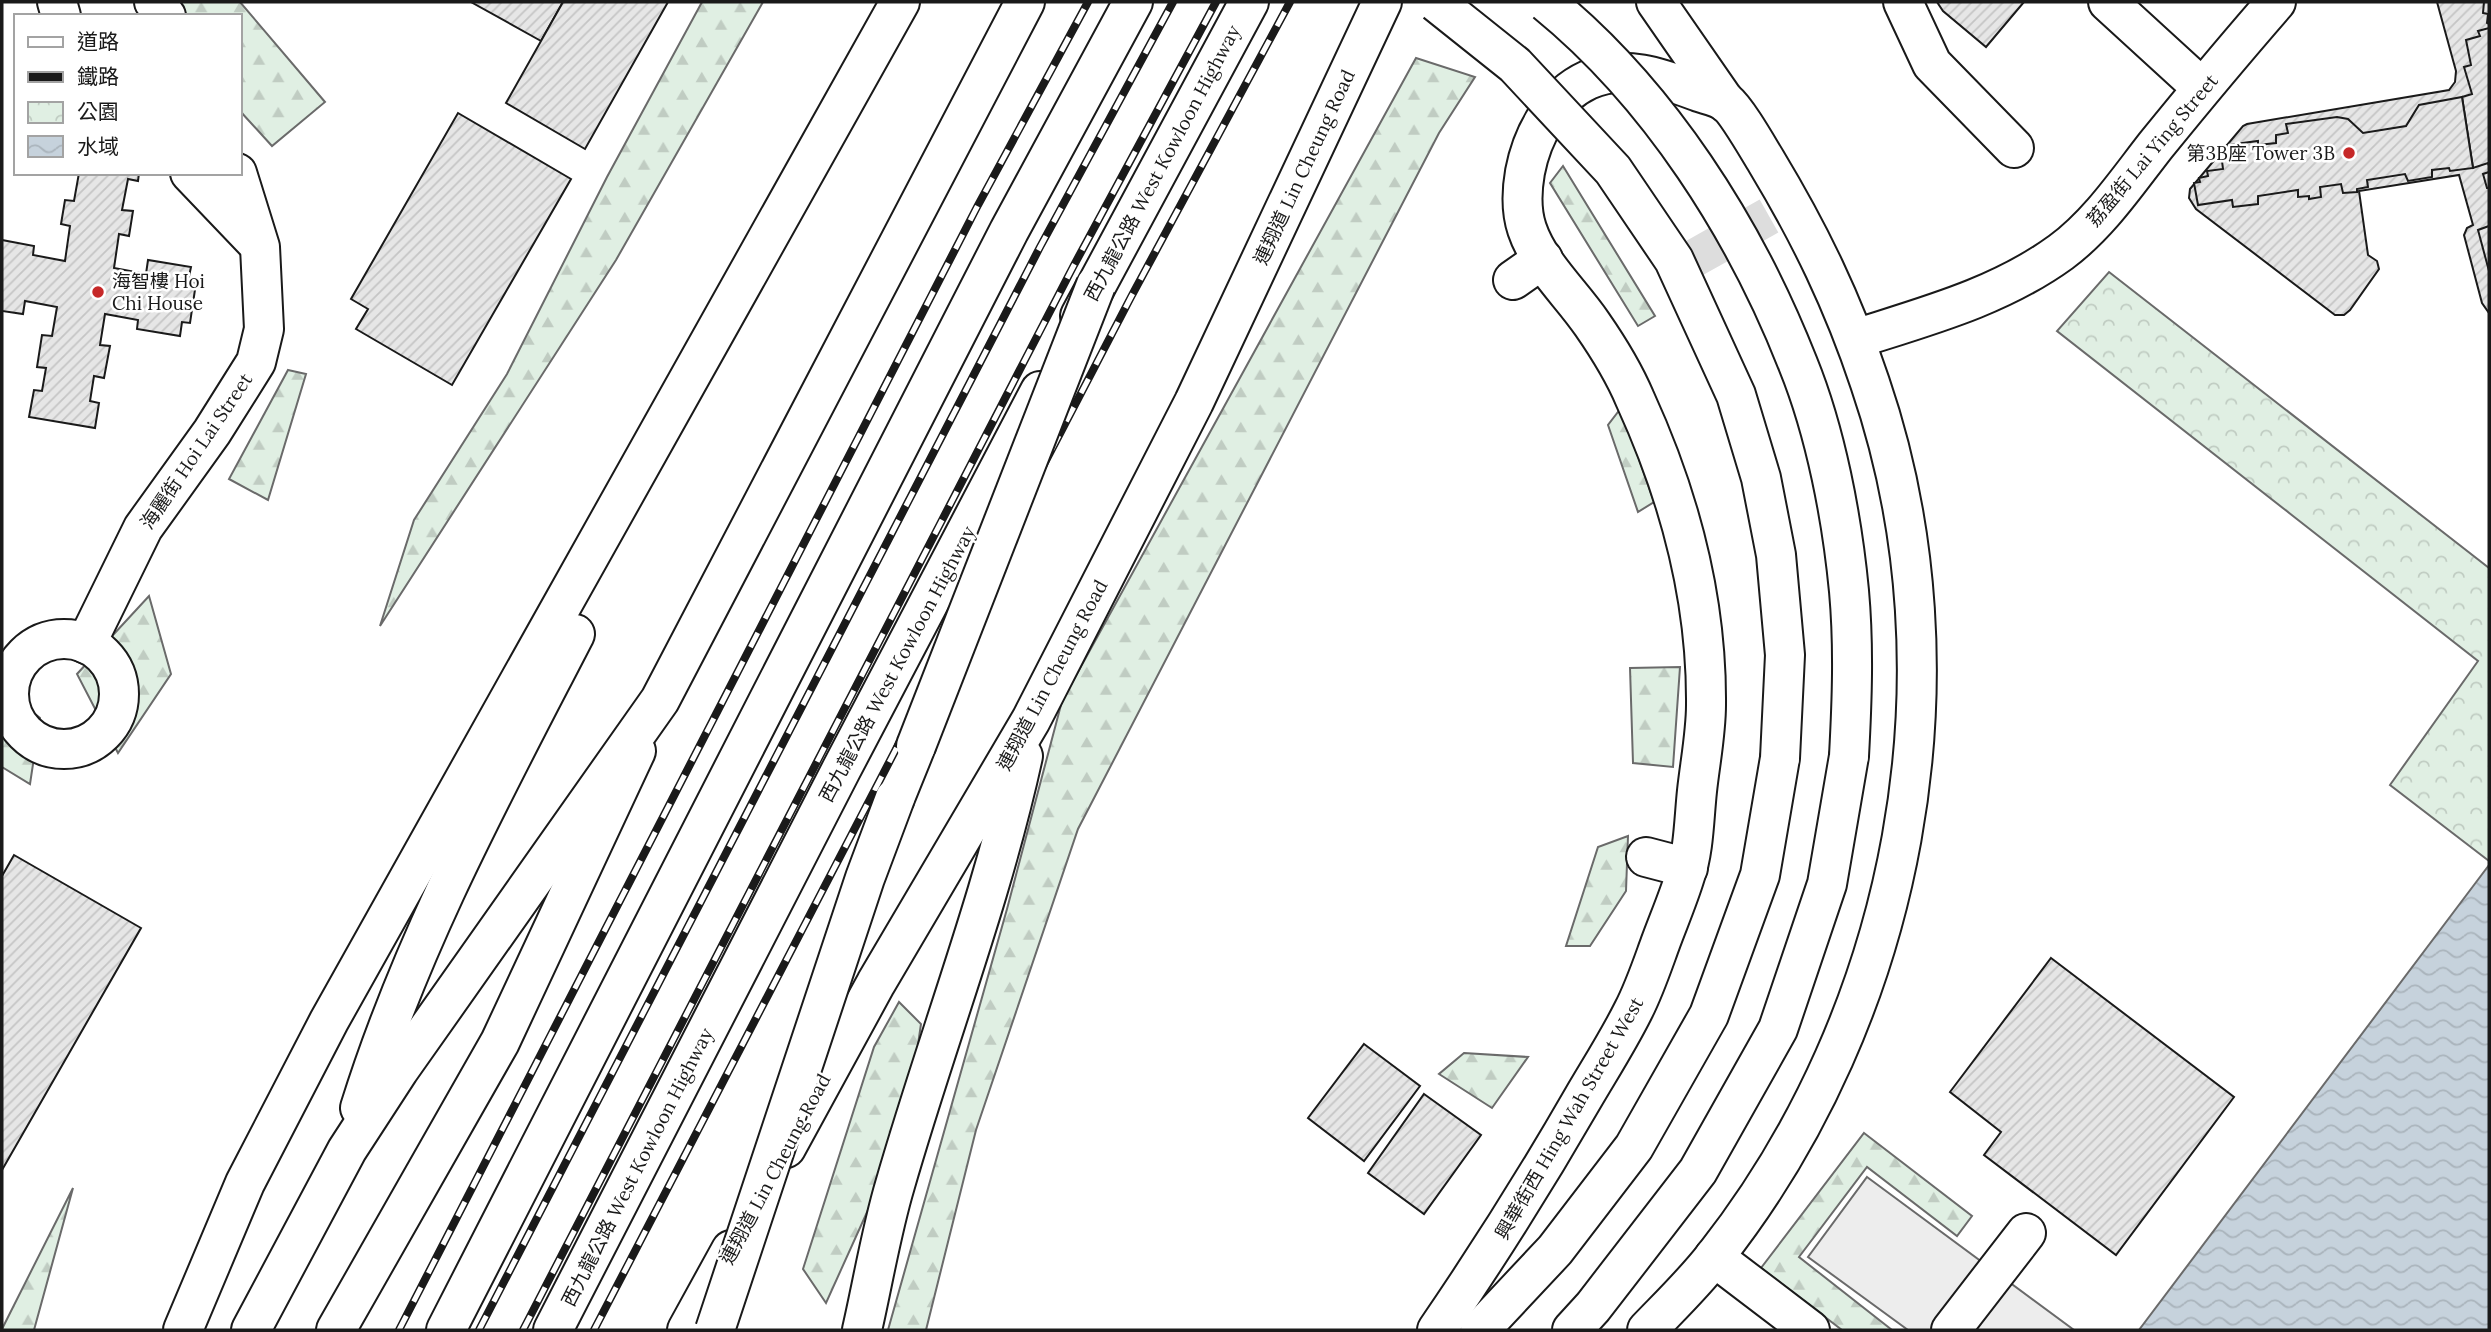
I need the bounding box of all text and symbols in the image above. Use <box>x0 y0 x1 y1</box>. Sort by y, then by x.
legend <box>14 14 242 175</box>
street label: 西九龍公路 West Kowloon Highway <box>1079 21 1245 305</box>
text: 道路 <box>77 28 119 55</box>
text: 鐵路 <box>77 63 119 90</box>
street label: 連翔道 Lin Cheung Road <box>1248 66 1360 268</box>
street label: 荔盈街 Lai Ying Street <box>2081 68 2223 231</box>
text: 公園 <box>77 98 119 125</box>
text: 水域 <box>77 133 119 160</box>
place label: 第3B座 Tower 3B <box>2187 141 2335 165</box>
marker: 第3B座 Tower 3B <box>2341 145 2357 161</box>
place label: 海智樓 Hoi Chi House <box>112 269 205 315</box>
marker: 海智樓 Hoi Chi House <box>90 284 106 300</box>
street label: 海麗街 Hoi Lai Street <box>135 368 258 534</box>
street label: 西九龍公路 West Kowloon Highway <box>814 522 980 806</box>
street label: 連翔道 Lin Cheung Road <box>992 576 1112 774</box>
street label: 興華街西 Hing Wah Street West <box>1490 992 1649 1243</box>
street label: 西九龍公路 West Kowloon Highway <box>556 1024 718 1310</box>
street label: 連翔道 Lin Cheung Road <box>715 1070 835 1268</box>

